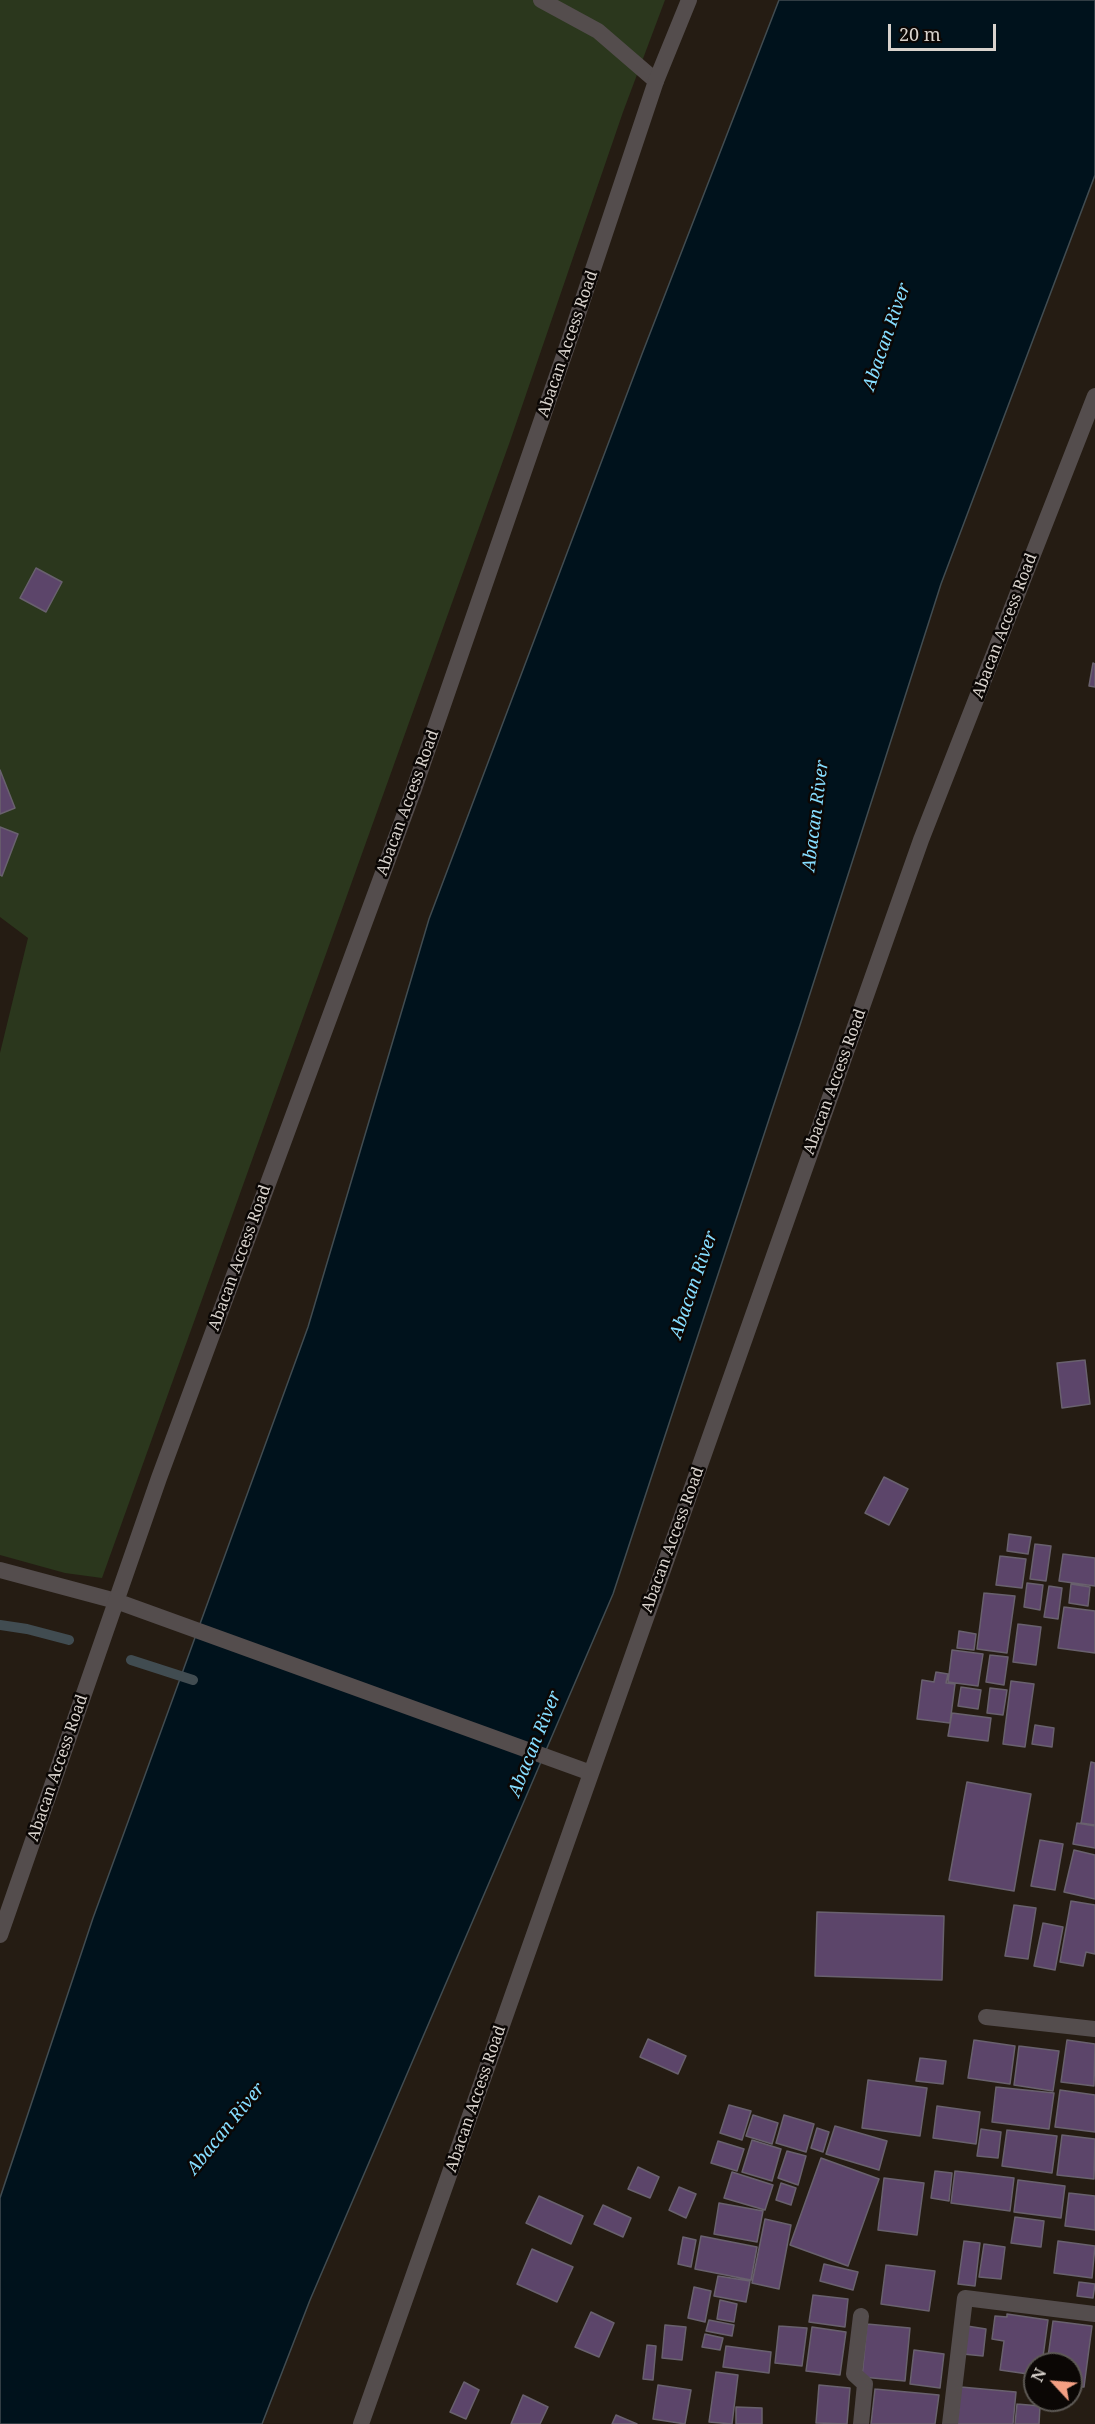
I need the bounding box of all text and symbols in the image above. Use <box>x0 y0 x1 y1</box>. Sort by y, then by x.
scale bar <box>891 12 999 50</box>
text: 20 m <box>899 22 941 46</box>
street label: Abacan Access Road <box>534 268 602 420</box>
water label: Abacan River <box>859 280 915 394</box>
street label: Abacan Access Road <box>968 551 1042 701</box>
street label: Abacan Access Road <box>373 727 443 879</box>
water label: Abacan River <box>798 759 834 873</box>
street label: Abacan Access Road <box>800 1006 870 1158</box>
street label: Abacan Access Road <box>205 1182 275 1334</box>
water label: Abacan River <box>666 1228 722 1342</box>
street label: Abacan Access Road <box>638 1464 708 1616</box>
water label: Abacan River <box>504 1688 566 1800</box>
street label: Abacan Access Road <box>24 1692 92 1844</box>
street label: Abacan Access Road <box>442 2023 510 2175</box>
water label: Abacan River <box>182 2079 270 2179</box>
north arrow <box>1023 2352 1083 2412</box>
text: N <box>1026 2365 1051 2385</box>

